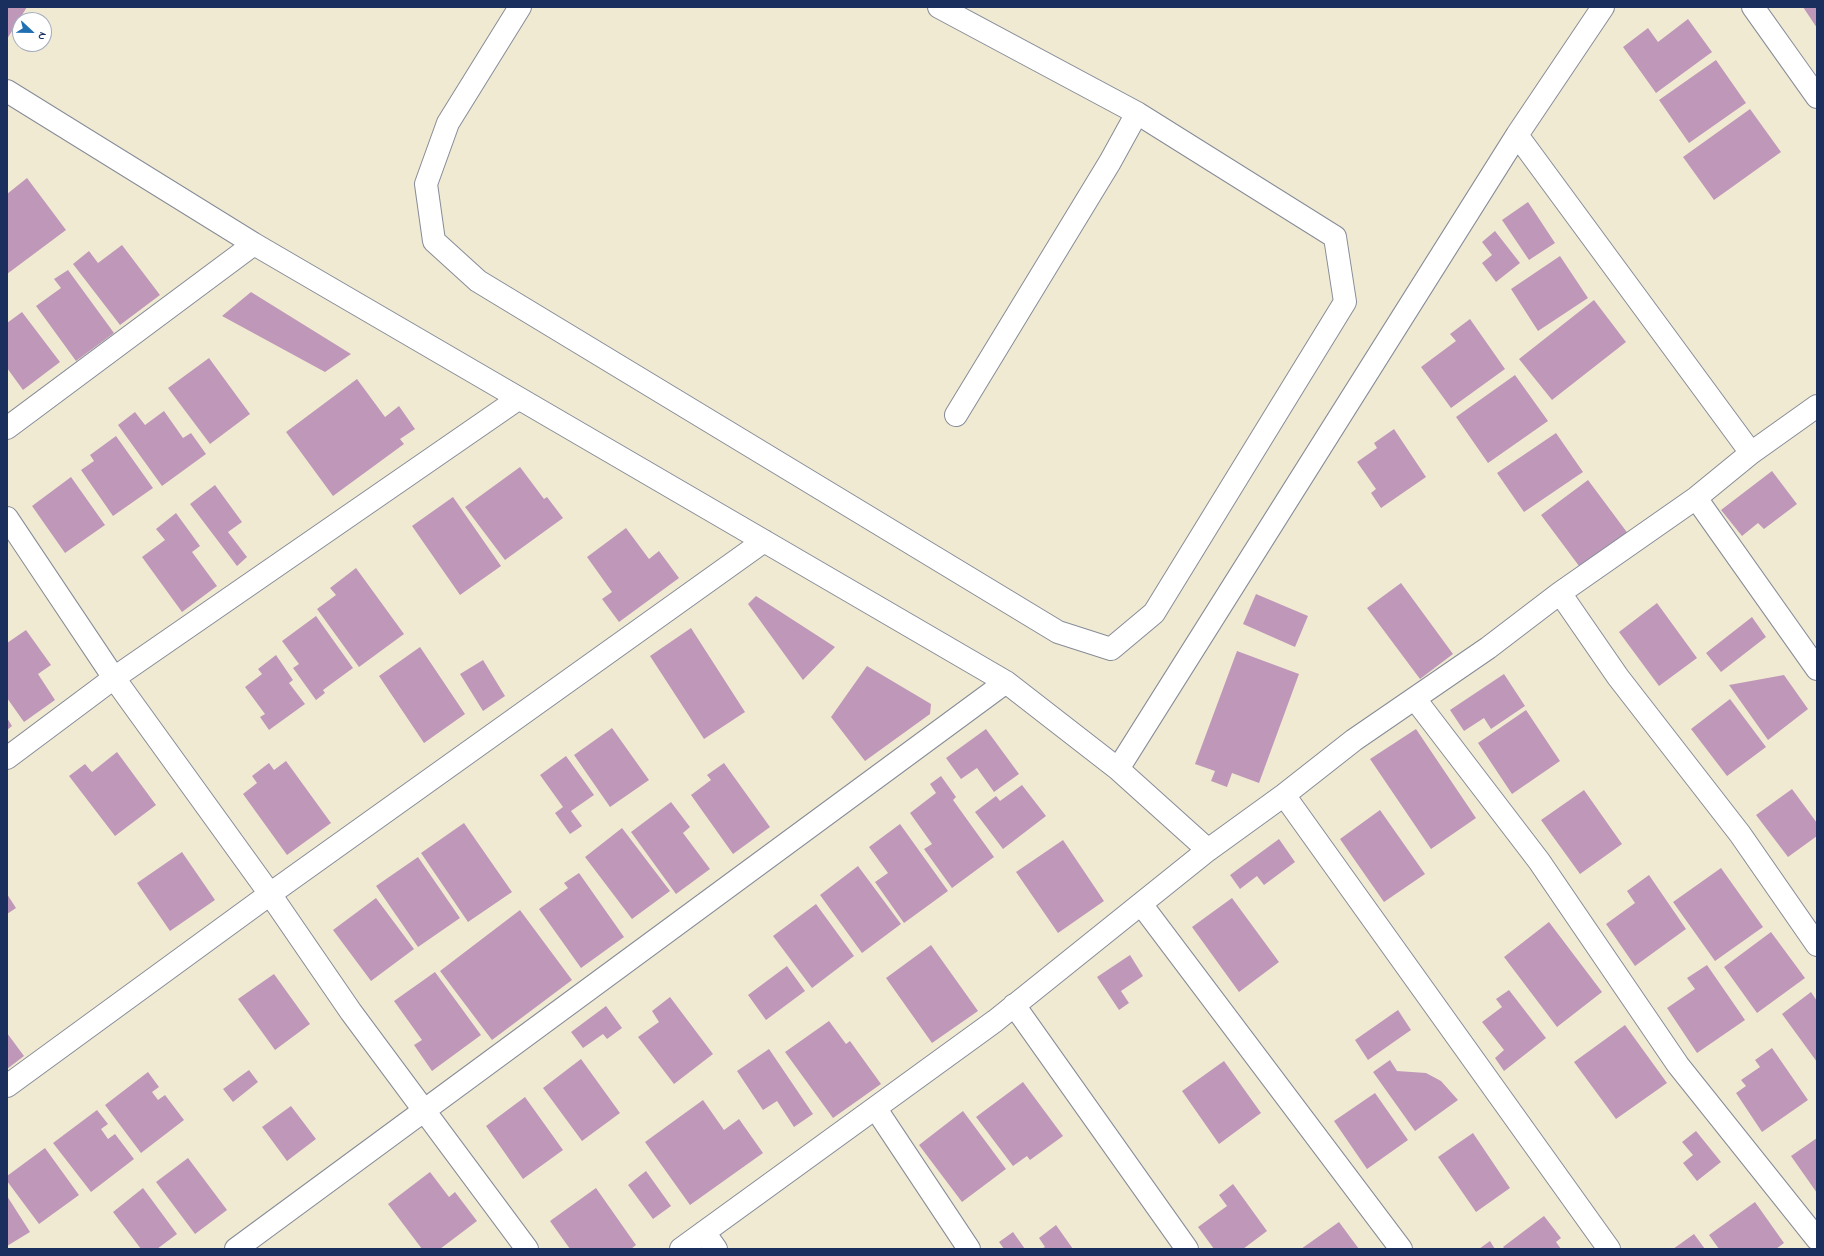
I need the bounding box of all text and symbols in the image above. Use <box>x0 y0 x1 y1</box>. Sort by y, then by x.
north arrow <box>12 12 52 52</box>
text: N <box>33 30 51 43</box>

